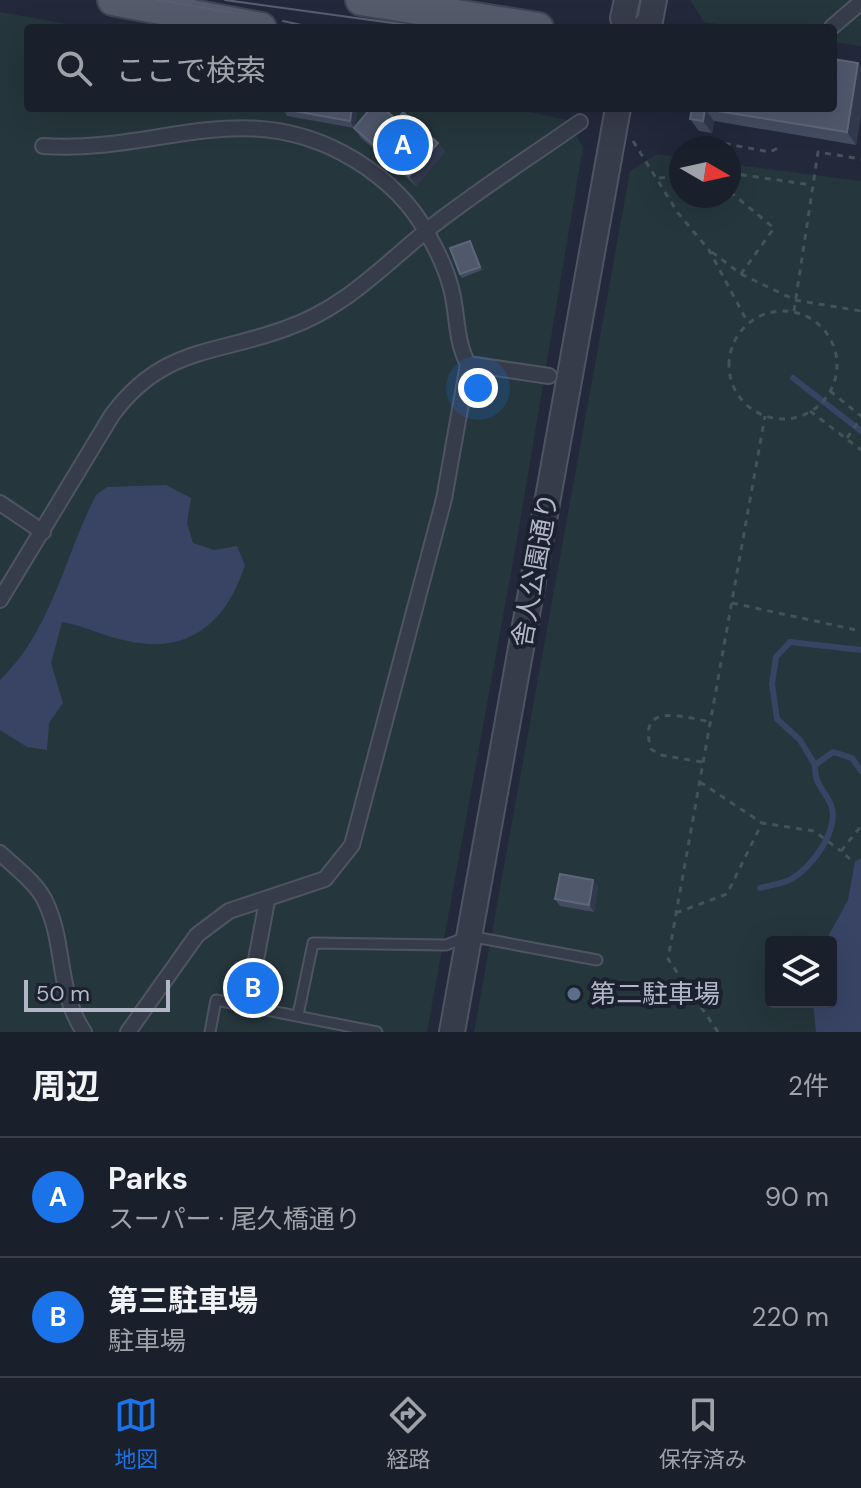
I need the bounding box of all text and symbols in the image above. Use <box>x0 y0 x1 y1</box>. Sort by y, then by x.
search box <box>24 24 837 112</box>
icon: search <box>52 46 96 90</box>
text: ここで検索 <box>116 51 266 90</box>
pin: A <box>377 115 429 175</box>
north arrow <box>669 136 741 208</box>
your location <box>458 368 498 408</box>
street label: 舎人公園通り <box>505 490 565 650</box>
map controls <box>765 936 837 1008</box>
button: layers <box>765 936 837 1008</box>
pin: B <box>227 958 279 1018</box>
scale bar <box>24 976 170 1012</box>
place label: 第二駐車場 <box>590 977 720 1011</box>
text: 50 m <box>36 979 90 1008</box>
marker: 第二駐車場 <box>565 985 583 1003</box>
text: 周辺 <box>32 1064 100 1109</box>
text: 2件 <box>788 1069 829 1103</box>
text: Parks <box>108 1159 188 1198</box>
text: A <box>49 1180 67 1214</box>
text: 90 m <box>765 1180 829 1214</box>
text: スーパー · 尾久橋通り <box>108 1202 361 1236</box>
text: 第三駐車場 <box>108 1281 258 1320</box>
text: B <box>50 1300 66 1334</box>
text: 220 m <box>751 1300 829 1334</box>
text: 駐車場 <box>108 1324 186 1358</box>
tab: 地図 <box>114 1393 158 1474</box>
tab: 経路 <box>386 1393 431 1474</box>
tab: 保存済み <box>659 1393 747 1474</box>

